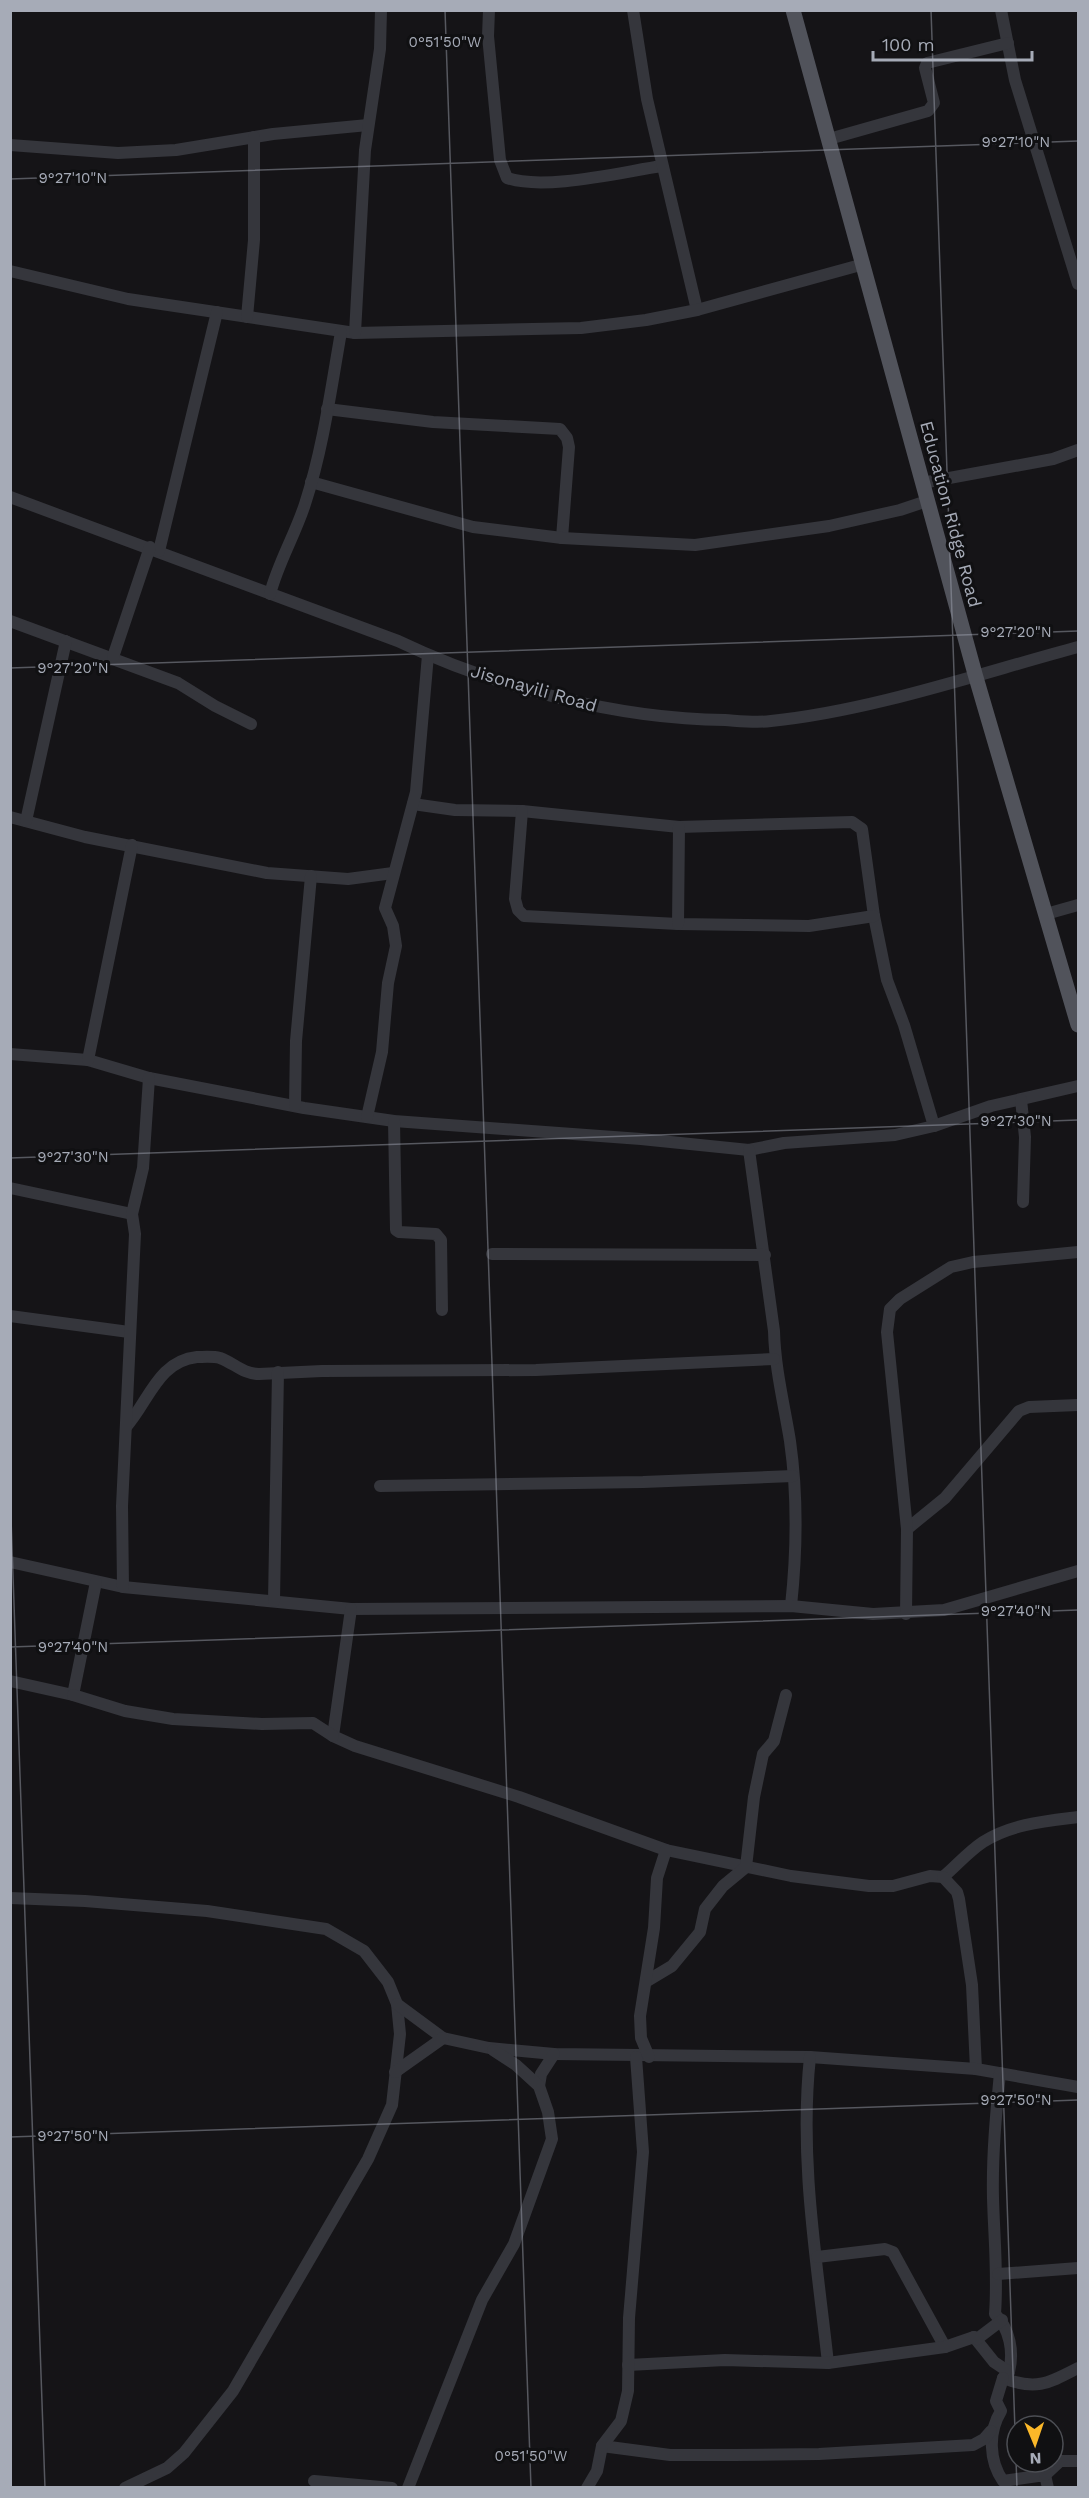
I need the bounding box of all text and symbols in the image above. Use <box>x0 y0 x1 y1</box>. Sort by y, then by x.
scale bar <box>873 24 1032 62</box>
text: 0°51'50"W <box>409 33 481 51</box>
text: 100 m <box>882 34 935 55</box>
text: 9°27'10"N <box>982 133 1050 151</box>
text: 9°27'10"N <box>39 169 107 187</box>
street label: Education Ridge Road <box>916 419 986 609</box>
text: 9°27'20"N <box>980 623 1052 641</box>
text: 9°27'20"N <box>37 659 109 677</box>
street label: Jisonayili Road <box>468 660 600 716</box>
text: 9°27'30"N <box>980 1112 1052 1130</box>
text: 9°27'30"N <box>37 1148 109 1166</box>
text: 9°27'40"N <box>981 1602 1051 1620</box>
text: 9°27'40"N <box>38 1638 108 1656</box>
text: 9°27'50"N <box>980 2091 1052 2109</box>
text: 9°27'50"N <box>37 2127 109 2145</box>
north arrow <box>1005 2414 1065 2474</box>
text: 0°51'50"W <box>495 2447 567 2465</box>
text: N <box>1029 2449 1042 2468</box>

